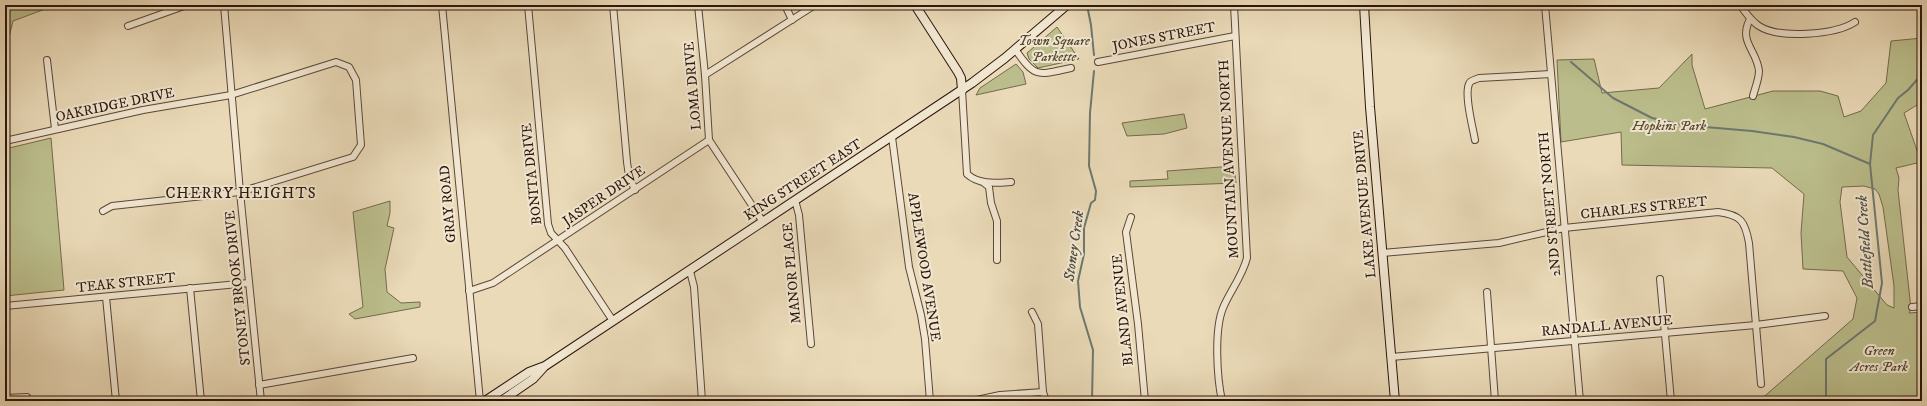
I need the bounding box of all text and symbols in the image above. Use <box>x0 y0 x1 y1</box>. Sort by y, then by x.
street label: JONES STREET <box>1109 18 1217 56</box>
park label: Town Square Parkette <box>1018 32 1091 66</box>
street label: LOMA DRIVE <box>680 41 706 131</box>
street label: MOUNTAIN AVENUE NORTH <box>1215 59 1243 259</box>
street label: OAKRIDGE DRIVE <box>54 84 176 126</box>
park label: Hopkins Park <box>1631 117 1706 135</box>
street label: BONITA DRIVE <box>518 122 546 226</box>
street label: LAKE AVENUE DRIVE <box>1350 129 1380 279</box>
street label: 2ND STREET NORTH <box>1535 131 1565 277</box>
street label: KING STREET EAST <box>741 135 866 225</box>
street label: JASPER DRIVE <box>557 162 649 231</box>
street label: GRAY ROAD <box>436 164 460 244</box>
district label: CHERRY HEIGHTS <box>165 184 317 203</box>
street label: APPLEWOOD AVENUE <box>903 191 945 343</box>
street label: CHARLES STREET <box>1580 192 1709 224</box>
water label: Battlefield Creek <box>1852 194 1878 290</box>
water label: Stoney Creek <box>1059 209 1088 284</box>
street label: STONEY BROOK DRIVE <box>221 210 255 366</box>
street label: MANOR PLACE <box>779 222 805 324</box>
street label: BLAND AVENUE <box>1108 253 1138 367</box>
street label: TEAK STREET <box>75 269 177 297</box>
street label: RANDALL AVENUE <box>1541 311 1673 341</box>
park label: Green Acres Park <box>1848 342 1908 376</box>

